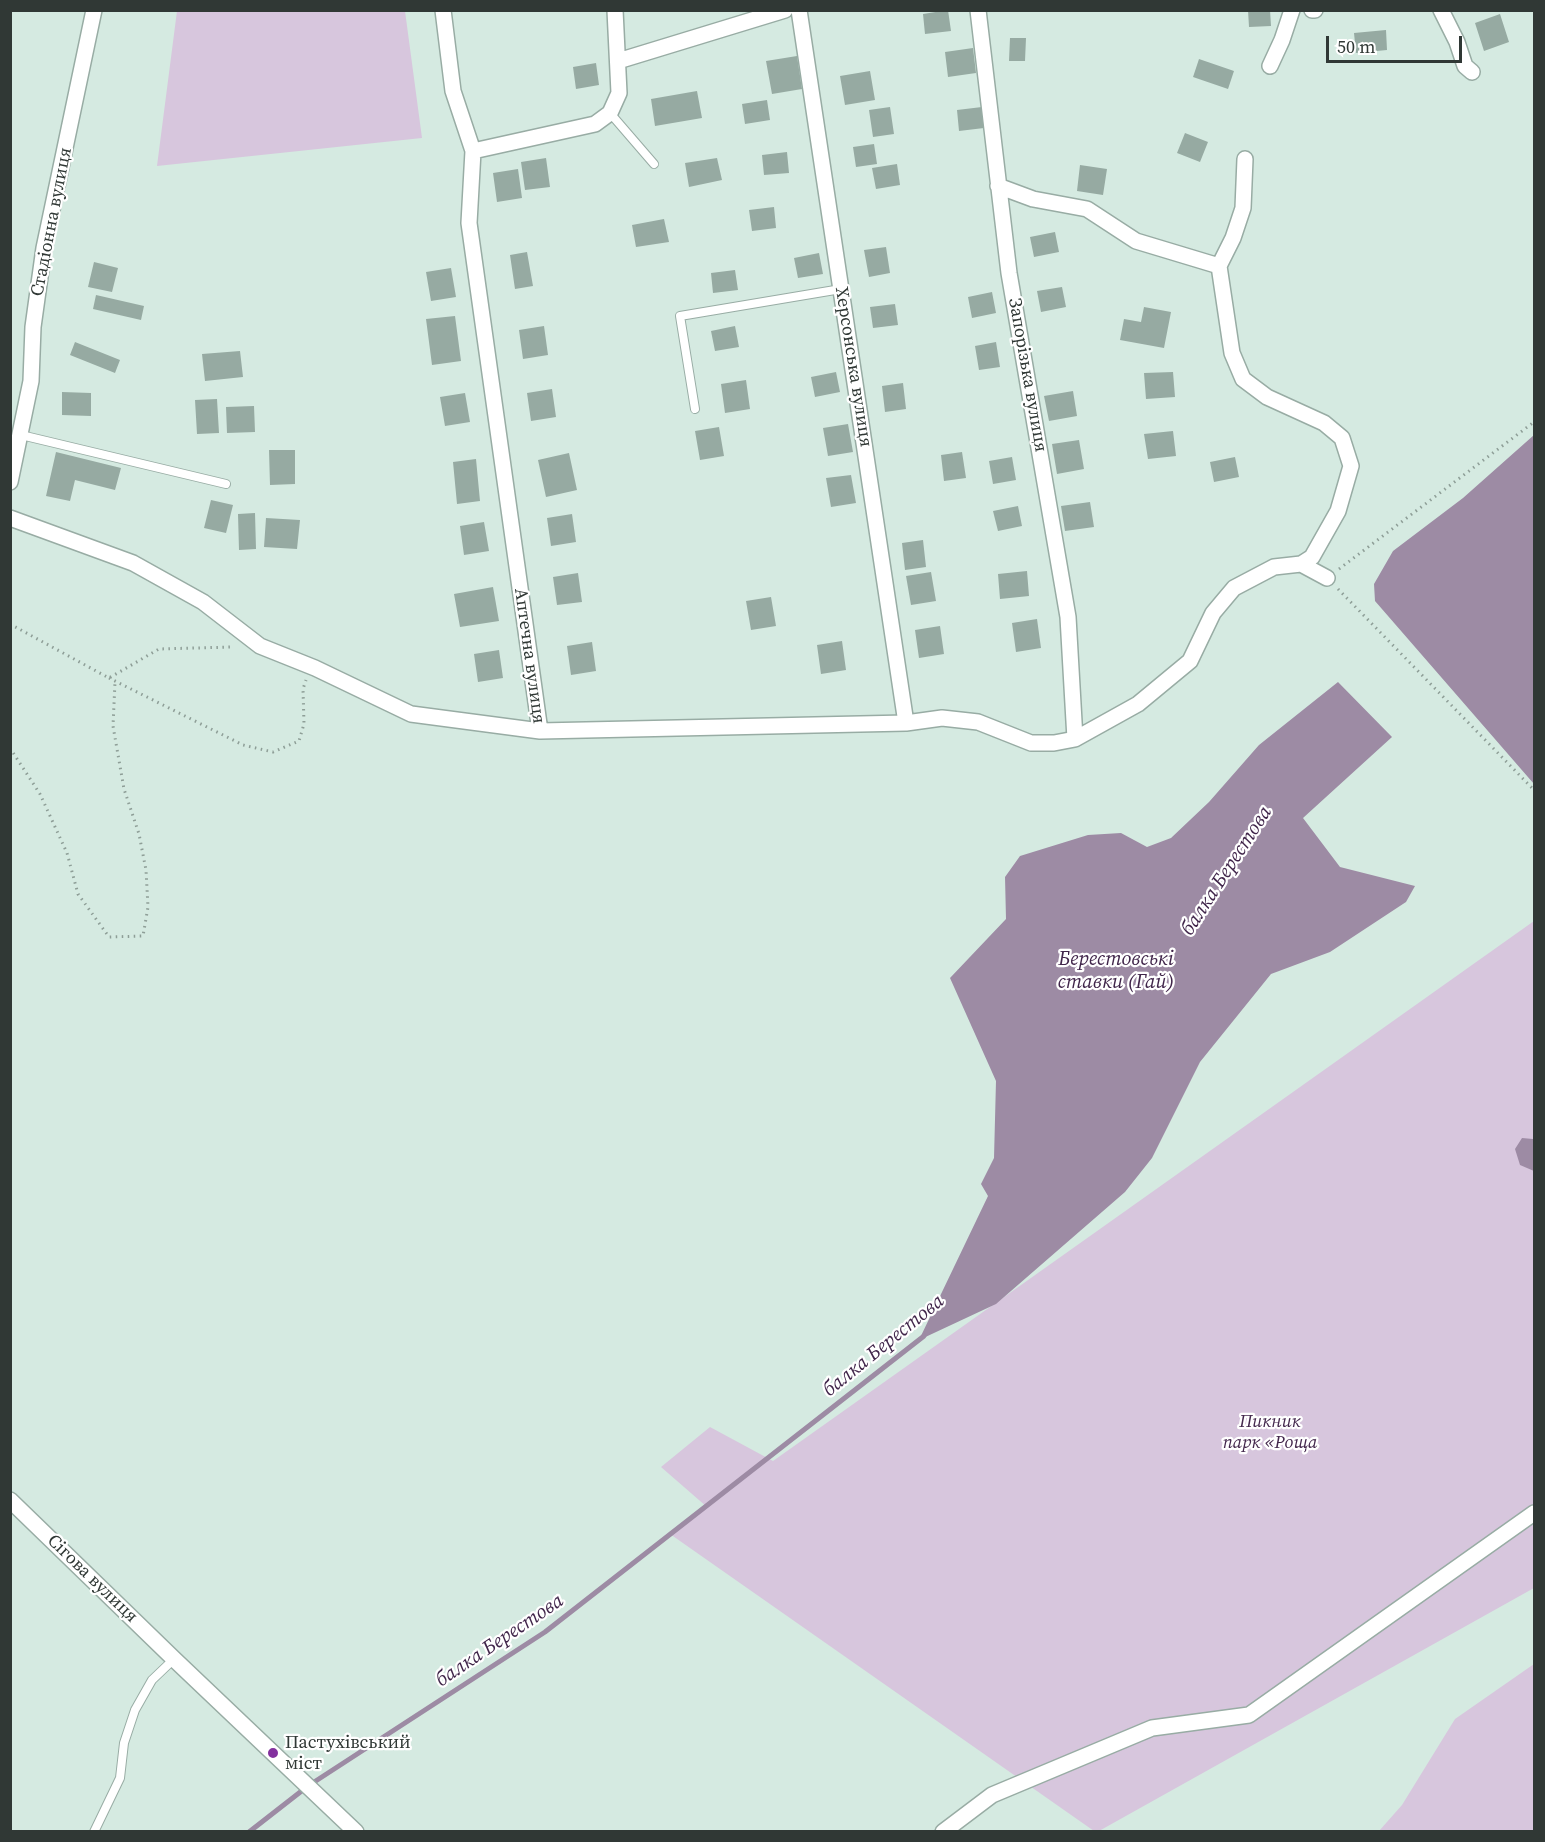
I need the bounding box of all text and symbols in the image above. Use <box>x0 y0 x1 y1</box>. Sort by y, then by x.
scale bar <box>1329 24 1466 62</box>
text: 50 m <box>1337 34 1375 59</box>
street label: Стадіонна вулиця <box>27 146 77 298</box>
street label: Херсонська вулиця <box>830 285 876 449</box>
street label: Запорізька вулиця <box>1003 296 1051 454</box>
street label: Аптечна вулиця <box>509 587 549 725</box>
water label: балка Берестова <box>1176 802 1278 940</box>
water label: Берестовські ставки (Гай) <box>1058 948 1174 995</box>
water label: балка Берестова <box>818 1290 950 1402</box>
park label: Пикник парк «Роща <box>1223 1411 1317 1454</box>
street label: Сігова вулиця <box>42 1530 142 1628</box>
water label: балка Берестова <box>431 1589 569 1693</box>
place label: Пастухівський міст <box>285 1732 411 1774</box>
marker: Пастухівський міст <box>266 1746 280 1760</box>

